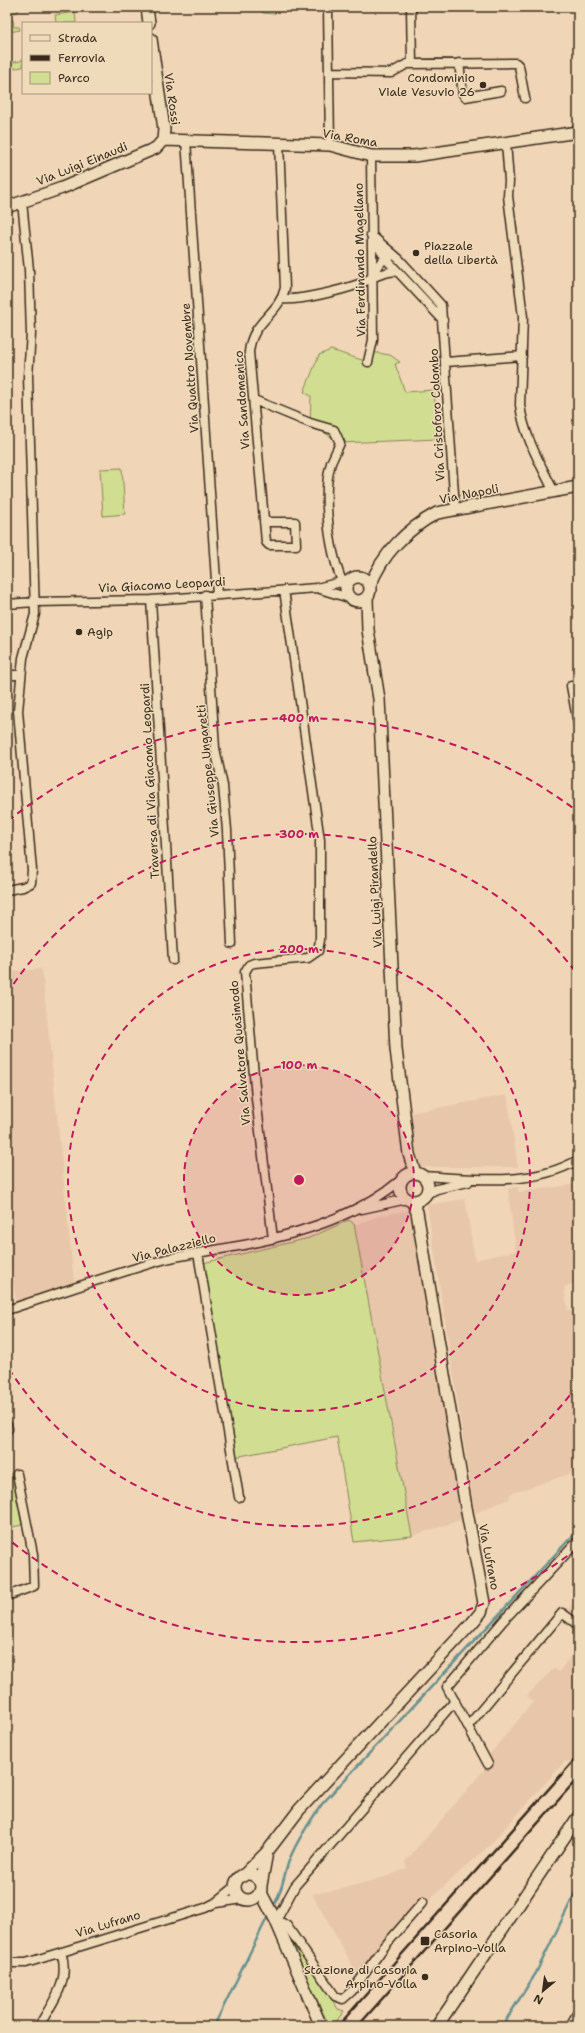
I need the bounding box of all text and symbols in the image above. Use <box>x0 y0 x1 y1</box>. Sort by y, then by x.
legend <box>22 22 152 94</box>
text: Strada <box>58 30 98 46</box>
text: Ferrovia <box>58 50 106 66</box>
text: Parco <box>58 70 90 86</box>
place label: Condominio Viale Vesuvio 26 <box>378 70 475 100</box>
street label: Via Rossi <box>160 72 184 126</box>
marker: Condominio Viale Vesuvio 26 <box>478 80 488 90</box>
street label: Via Roma <box>321 125 379 151</box>
street label: Via Luigi Einaudi <box>34 138 130 190</box>
street label: Via Ferdinando Magellano <box>351 183 369 337</box>
place label: Piazzale della Libertà <box>424 238 498 268</box>
marker: Piazzale della Libertà <box>411 248 421 258</box>
street label: Via Quattro Novembre <box>177 302 203 434</box>
street label: Via Cristoforo Colombo <box>426 348 448 482</box>
street label: Via Sandomenico <box>231 350 253 450</box>
street label: Via Napoli <box>438 480 500 508</box>
street label: Via Giacomo Leopardi <box>98 574 226 596</box>
place label: Agip <box>87 624 113 640</box>
marker: Agip <box>74 627 84 637</box>
street label: Traversa di Via Giacomo Leopardi <box>137 683 163 879</box>
street label: Via Giuseppe Ungaretti <box>193 704 223 838</box>
text: 400 m <box>279 710 319 726</box>
text: 300 m <box>279 826 319 842</box>
street label: Via Luigi Pirandello <box>364 836 386 948</box>
text: 200 m <box>279 941 319 957</box>
street label: Via Salvatore Quasimodo <box>226 980 254 1126</box>
text: 100 m <box>281 1057 318 1073</box>
centre of rings <box>292 1173 306 1187</box>
street label: Via Palazziello <box>131 1230 217 1266</box>
street label: Via Lufrano <box>475 1523 503 1591</box>
street label: Via Lufrano <box>74 1907 142 1941</box>
place label: Casoria Arpino-Volla <box>434 1926 506 1956</box>
marker: Casoria Arpino-Volla <box>419 1935 431 1947</box>
place label: Stazione di Casoria Arpino-Volla <box>304 1962 418 1992</box>
north arrow <box>523 1971 563 2011</box>
marker: Stazione di Casoria Arpino-Volla <box>420 1972 430 1982</box>
text: N <box>531 1990 546 2008</box>

